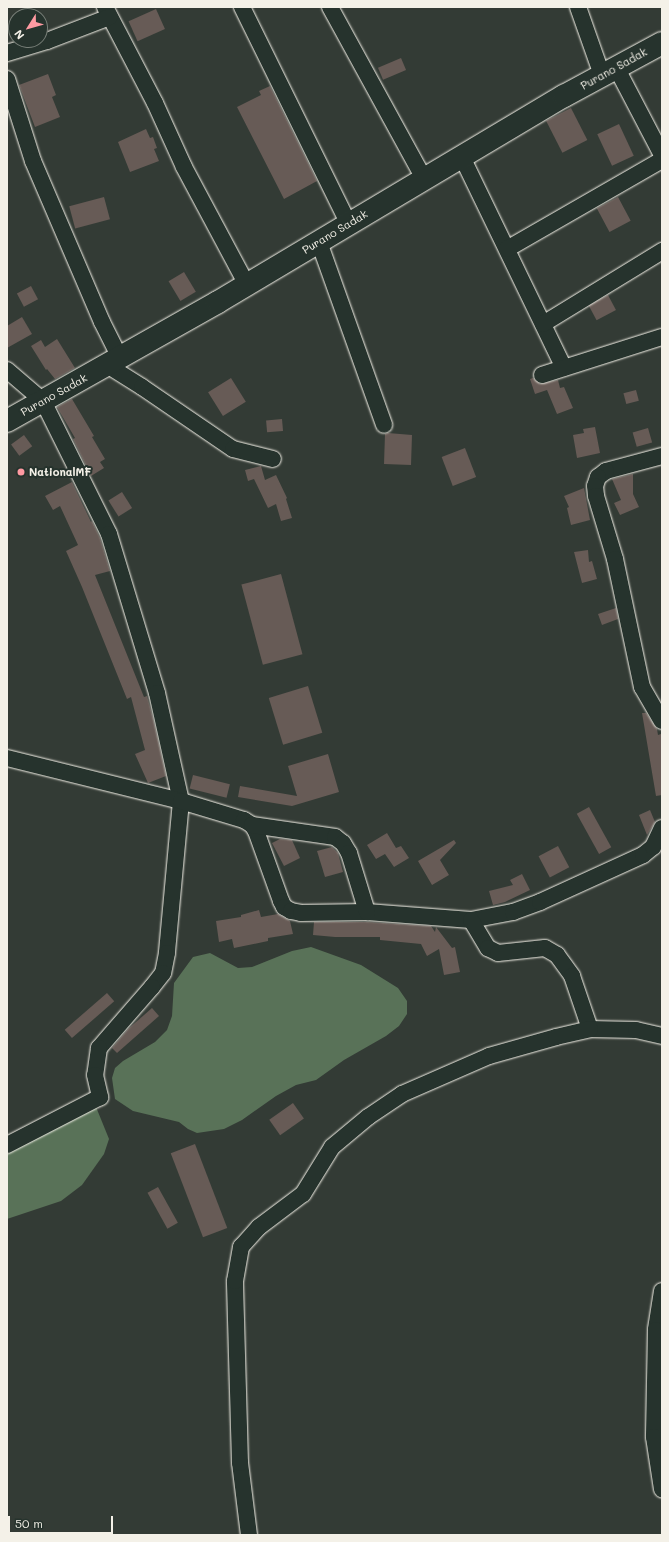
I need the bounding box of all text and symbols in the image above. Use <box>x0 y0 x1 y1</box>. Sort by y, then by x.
north arrow <box>8 8 48 48</box>
text: N <box>10 27 27 43</box>
street label: Purano Sadak <box>578 45 650 93</box>
street label: Purano Sadak <box>300 207 370 257</box>
street label: Purano Sadak <box>18 371 90 419</box>
place label: NationalMF <box>29 465 91 479</box>
marker: NationalMF <box>16 467 26 477</box>
scale bar <box>10 1508 115 1534</box>
text: 50 m <box>15 1515 43 1531</box>

